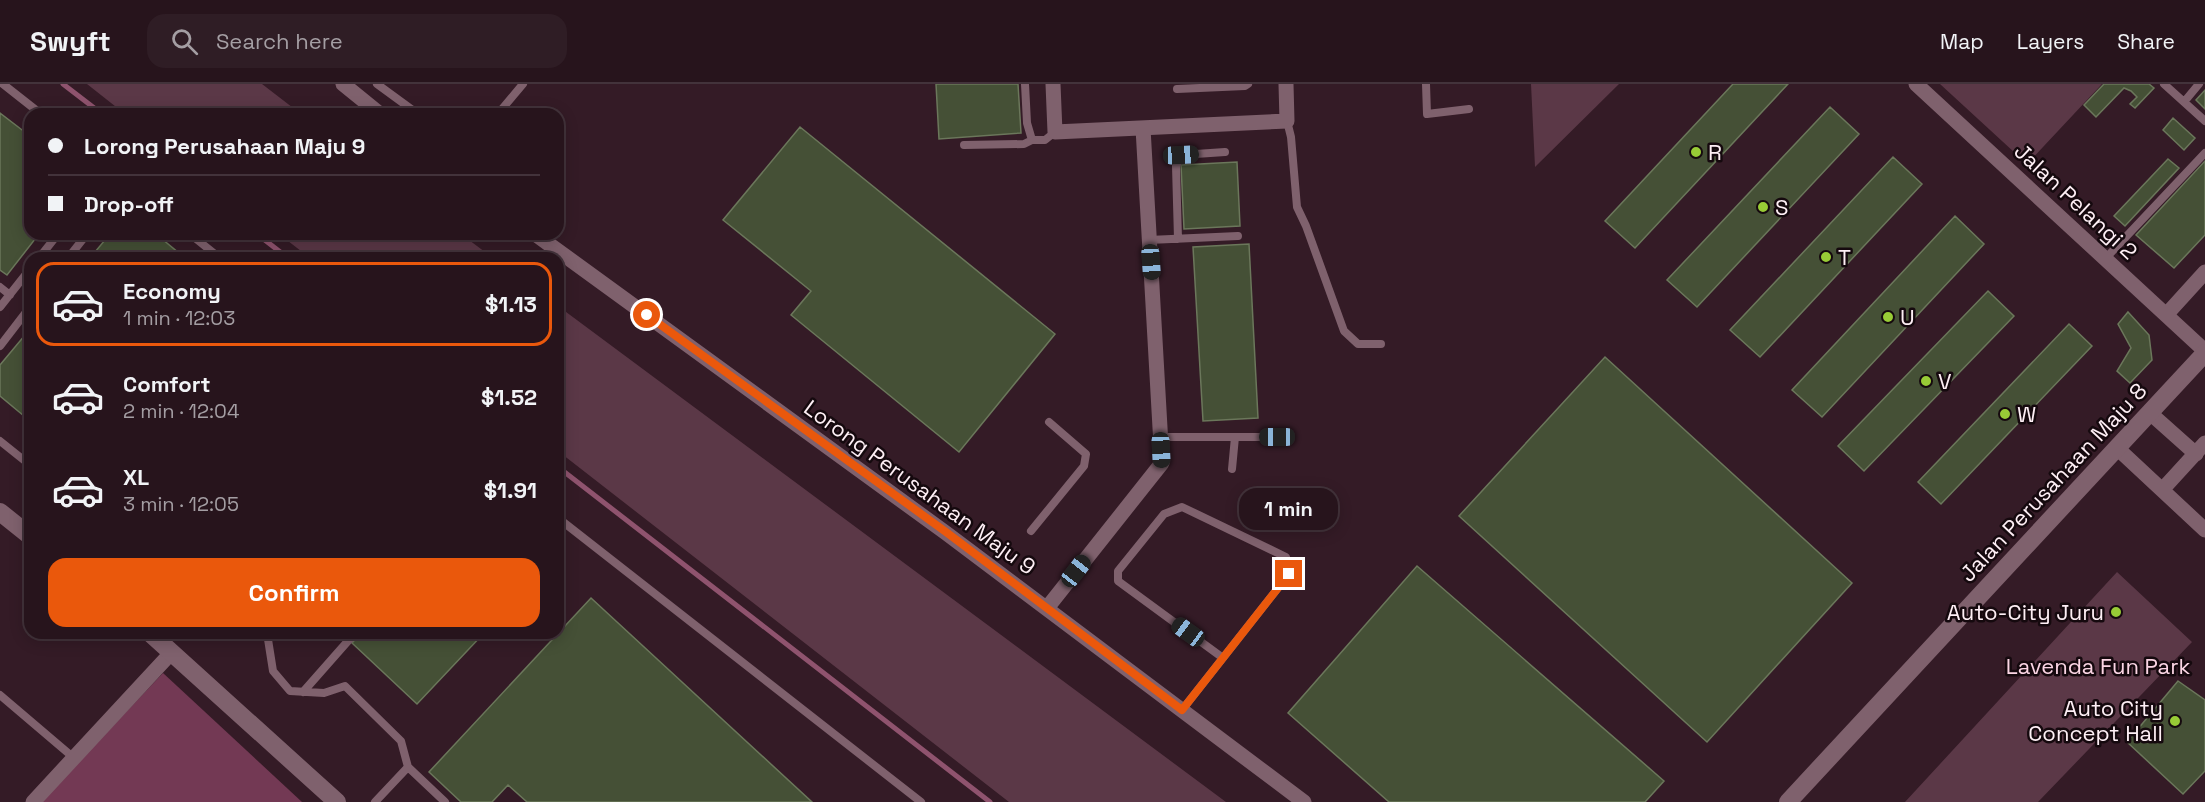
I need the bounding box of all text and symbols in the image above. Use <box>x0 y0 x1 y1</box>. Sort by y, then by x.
search box <box>147 14 567 68</box>
text: Swyft <box>30 23 111 59</box>
icon: search <box>168 25 201 58</box>
text: Search here <box>216 27 343 55</box>
text: Map <box>1940 28 1984 55</box>
text: Layers <box>2017 28 2084 55</box>
text: Share <box>2117 28 2175 55</box>
text: Lorong Perusahaan Maju 9 <box>84 132 365 160</box>
street label: Jalan Pelangi 2 <box>2009 137 2143 265</box>
place label: R <box>1708 138 1722 166</box>
car <box>1163 145 1199 165</box>
marker: R <box>1689 145 1703 159</box>
text: Drop-off <box>84 190 174 218</box>
place label: S <box>1775 193 1789 221</box>
marker: S <box>1756 200 1770 214</box>
car <box>1141 243 1161 281</box>
place label: T <box>1838 243 1851 271</box>
marker: T <box>1819 250 1833 264</box>
icon: car <box>51 277 105 331</box>
text: Economy <box>123 277 221 305</box>
text: $1.13 <box>485 290 537 318</box>
route start <box>633 301 660 328</box>
place label: U <box>1900 303 1915 331</box>
text: 1 min · 12:03 <box>123 305 235 331</box>
marker: U <box>1881 310 1895 324</box>
place label: V <box>1938 367 1952 395</box>
icon: car <box>51 370 105 424</box>
text: Comfort <box>123 370 211 398</box>
marker: V <box>1919 374 1933 388</box>
street label: Jalan Perusahaan Maju 8 <box>1953 377 2153 587</box>
text: $1.52 <box>481 383 537 411</box>
street label: Lorong Perusahaan Maju 9 <box>799 393 1041 581</box>
text: 2 min · 12:04 <box>123 398 239 424</box>
place label: W <box>2017 400 2036 428</box>
marker: W <box>1998 407 2012 421</box>
car <box>1259 428 1295 446</box>
car <box>1151 432 1171 468</box>
icon: car <box>51 463 105 517</box>
text: XL <box>123 463 149 491</box>
text: $1.91 <box>484 476 537 504</box>
callout: 1 min <box>1240 487 1338 529</box>
text: 3 min · 12:05 <box>123 491 239 517</box>
text: 1 min <box>1264 496 1313 522</box>
car <box>1058 551 1094 591</box>
button: Confirm <box>48 558 540 627</box>
route end <box>1275 560 1302 587</box>
place label: Auto-City Juru <box>1947 598 2104 626</box>
marker: Auto-City Juru <box>2109 605 2123 619</box>
car <box>1168 614 1208 650</box>
park label: Lavenda Fun Park <box>2006 652 2191 680</box>
place label: Auto City Concept Hall <box>2028 694 2163 747</box>
marker: Auto City Concept Hall <box>2168 714 2182 728</box>

